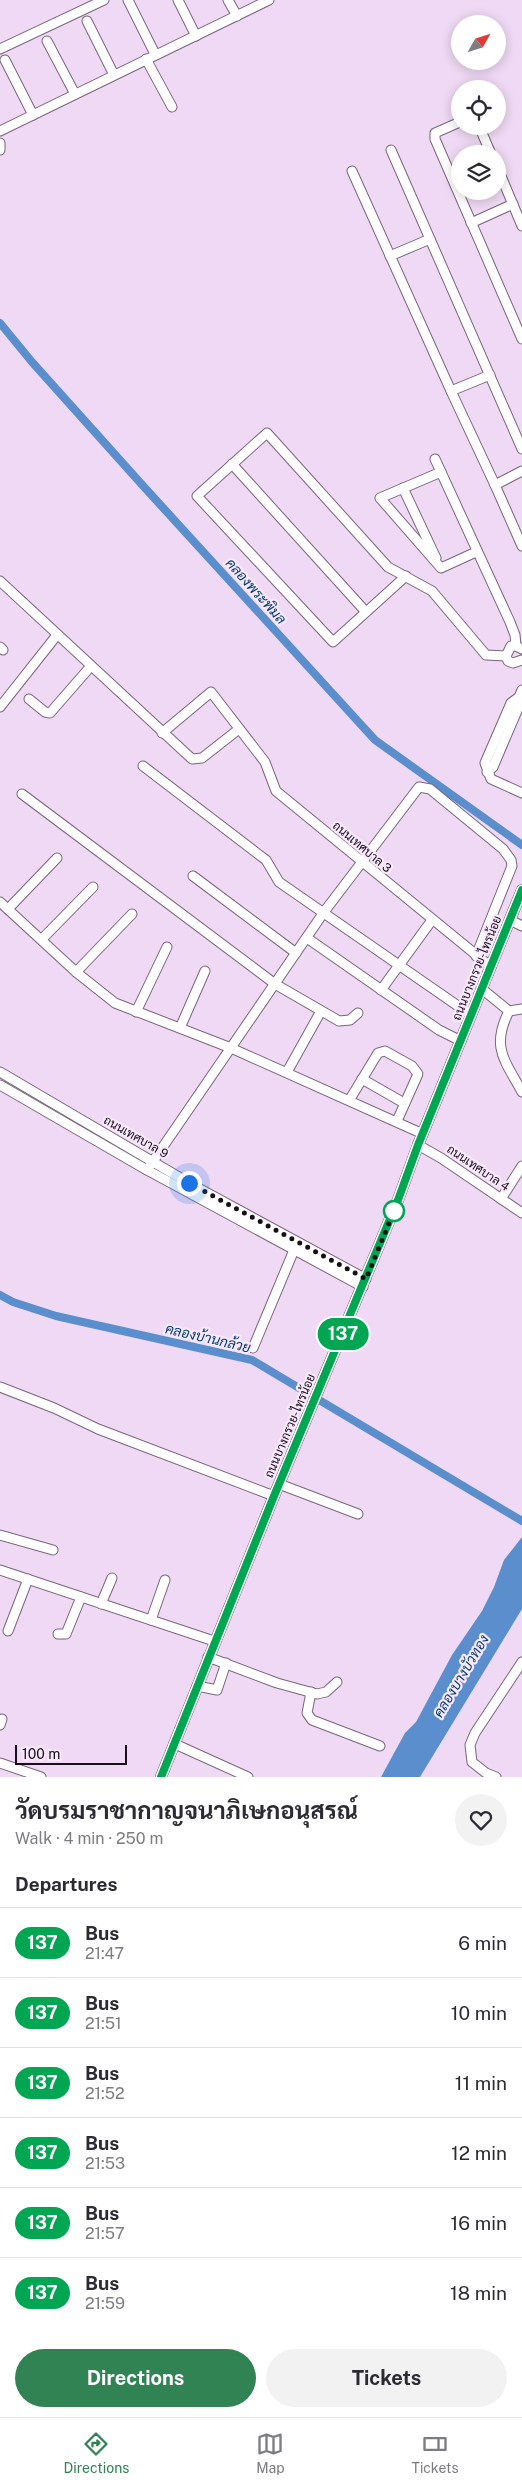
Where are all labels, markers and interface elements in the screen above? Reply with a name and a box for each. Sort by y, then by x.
north arrow [451,15,506,70]
map controls [451,15,506,200]
button: locate [451,80,506,135]
button: layers [451,145,506,200]
water label: คลองพระพิมล [223,555,289,627]
street label: ถนนเทศบาล 3 [330,818,394,876]
street label: ถนนบางกรวย-ไทรน้อย [449,913,504,1022]
street label: ถนนเทศบาล 9 [101,1113,171,1161]
street label: ถนนเทศบาล 4 [444,1142,512,1194]
your location [177,1171,202,1196]
unlabelled marker [383,1200,405,1222]
line badge: 137 [314,1318,372,1350]
water label: คลองบ้านกล้วย [164,1320,252,1356]
text: 137 [328,1323,358,1344]
street label: ถนนบางกรวย-ไทรน้อย [261,1372,318,1480]
water label: คลองบางบัวทอง [430,1632,492,1720]
scale bar [15,1742,128,1765]
text: 100 m [22,1746,60,1762]
button: heart [455,1794,507,1846]
text: วัดบรมราชากาญจนาภิเษกอนุสรณ์ [15,1796,358,1824]
text: Walk · 4 min · 250 m [15,1829,163,1848]
text: Departures [15,1873,118,1895]
text: Bus [85,1922,119,1944]
text: 137 [27,1932,58,1953]
text: 6 min [458,1932,507,1954]
text: 21:47 [85,1944,124,1963]
text: Bus [85,1992,119,2014]
text: 137 [27,2002,58,2023]
text: 10 min [451,2002,507,2024]
text: 21:51 [85,2014,121,2033]
text: Bus [85,2062,119,2084]
text: 137 [27,2072,58,2093]
text: 11 min [455,2072,507,2094]
text: 21:52 [85,2084,124,2103]
text: Bus [85,2132,119,2154]
text: 137 [27,2142,58,2163]
text: 12 min [451,2142,507,2164]
text: 21:53 [85,2154,125,2173]
text: Bus [85,2202,119,2224]
text: 137 [27,2212,58,2233]
text: 16 min [451,2212,507,2234]
text: 21:57 [85,2224,125,2243]
text: Bus [85,2272,119,2294]
text: 137 [27,2282,58,2303]
text: 18 min [450,2282,507,2304]
text: 21:59 [85,2294,125,2313]
button: Directions [15,2349,256,2407]
button: Tickets [266,2349,507,2407]
tab: Directions [63,2430,129,2476]
tab: Map [256,2430,285,2476]
tab: Tickets [412,2430,459,2476]

